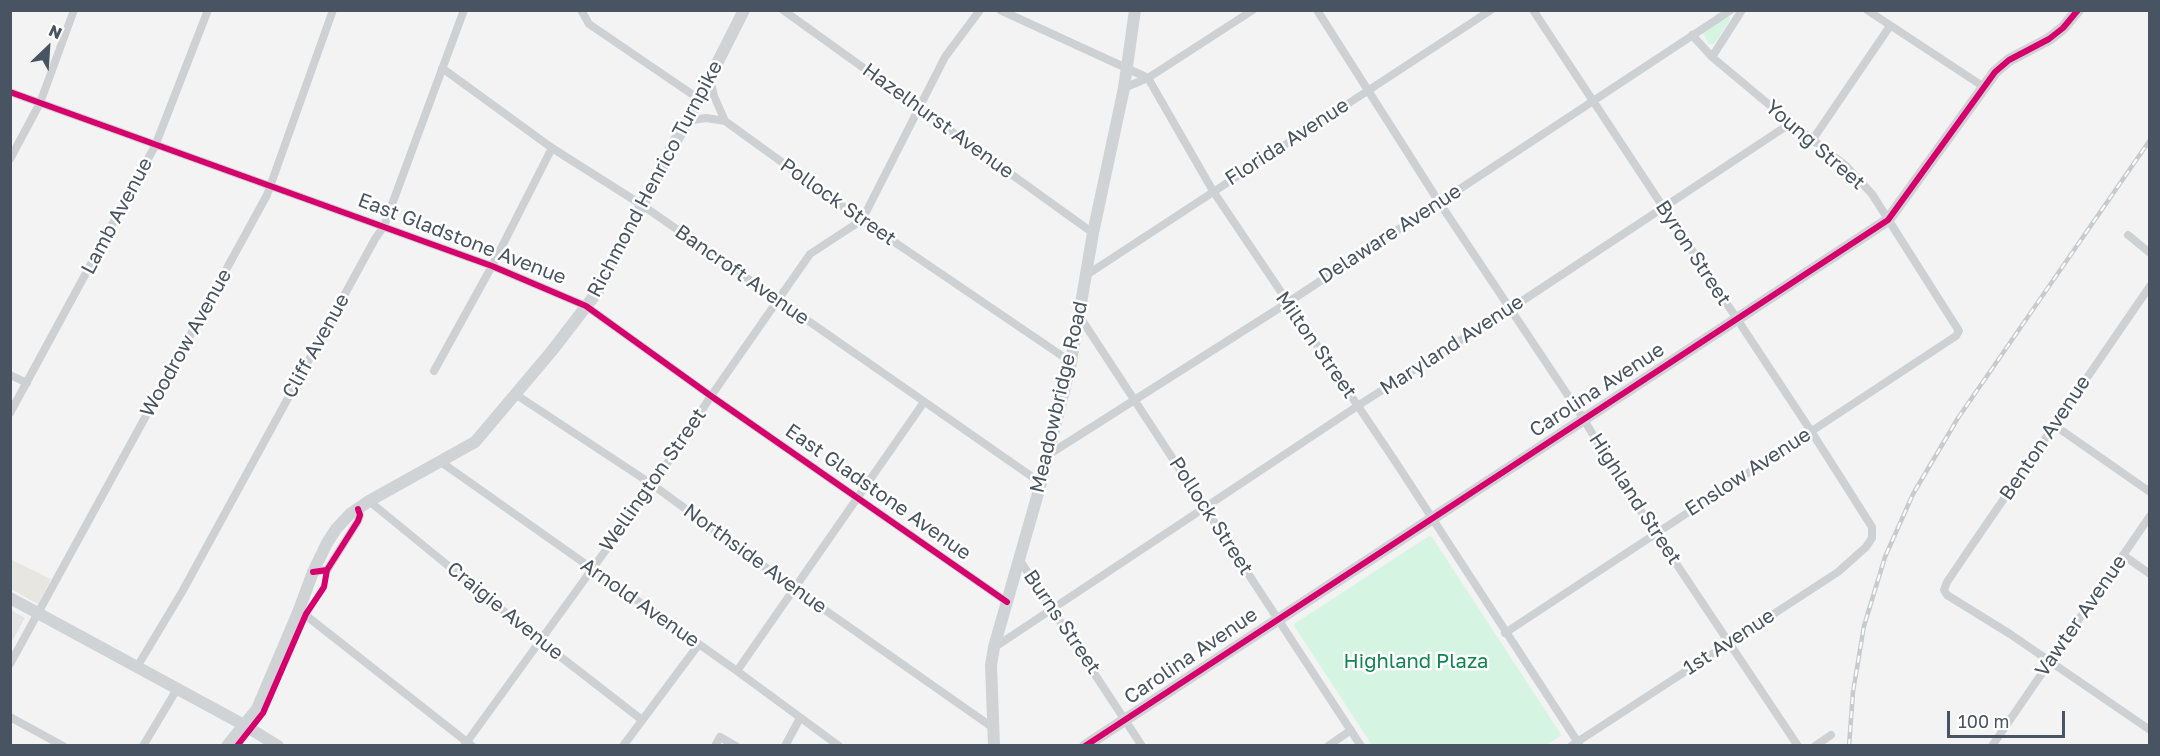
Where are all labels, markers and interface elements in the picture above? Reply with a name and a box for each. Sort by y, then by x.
north arrow [18,18,78,78]
text: N [46,20,65,43]
street label: Richmond Henrico Turnpike [582,57,728,301]
street label: Hazelhurst Avenue [858,58,1018,184]
street label: Florida Avenue [1221,93,1353,191]
street label: Young Street [1760,95,1870,195]
street label: Pollock Street [775,153,901,251]
street label: Lamb Avenue [76,154,158,278]
street label: Delaware Avenue [1314,179,1466,289]
street label: East Gladstone Avenue [354,188,570,290]
street label: Byron Street [1650,196,1736,310]
street label: Bancroft Avenue [670,220,814,330]
street label: Woodrow Avenue [135,265,237,421]
street label: Milton Street [1270,287,1362,403]
street label: Cliff Avenue [277,290,355,402]
street label: Maryland Avenue [1376,290,1528,400]
street label: Meadowbridge Road [1025,299,1093,495]
street label: Carolina Avenue [1525,338,1669,442]
street label: Benton Avenue [1995,371,2095,505]
street label: Wellington Street [595,404,711,556]
street label: East Gladstone Avenue [781,419,975,565]
street label: Enslow Avenue [1681,422,1815,522]
street label: Highland Street [1584,429,1686,569]
street label: Pollock Street [1164,452,1258,580]
street label: Northside Avenue [679,499,831,619]
street label: Vawter Avenue [2030,551,2132,681]
street label: Arnold Avenue [576,553,704,653]
street label: Craigie Avenue [442,557,568,665]
street label: Burns Street [1018,565,1106,679]
street label: Carolina Avenue [1120,603,1262,709]
street label: 1st Avenue [1679,604,1779,680]
park label: Highland Plaza [1344,650,1488,674]
scale bar [1950,699,2068,737]
text: 100 m [1958,710,2009,732]

